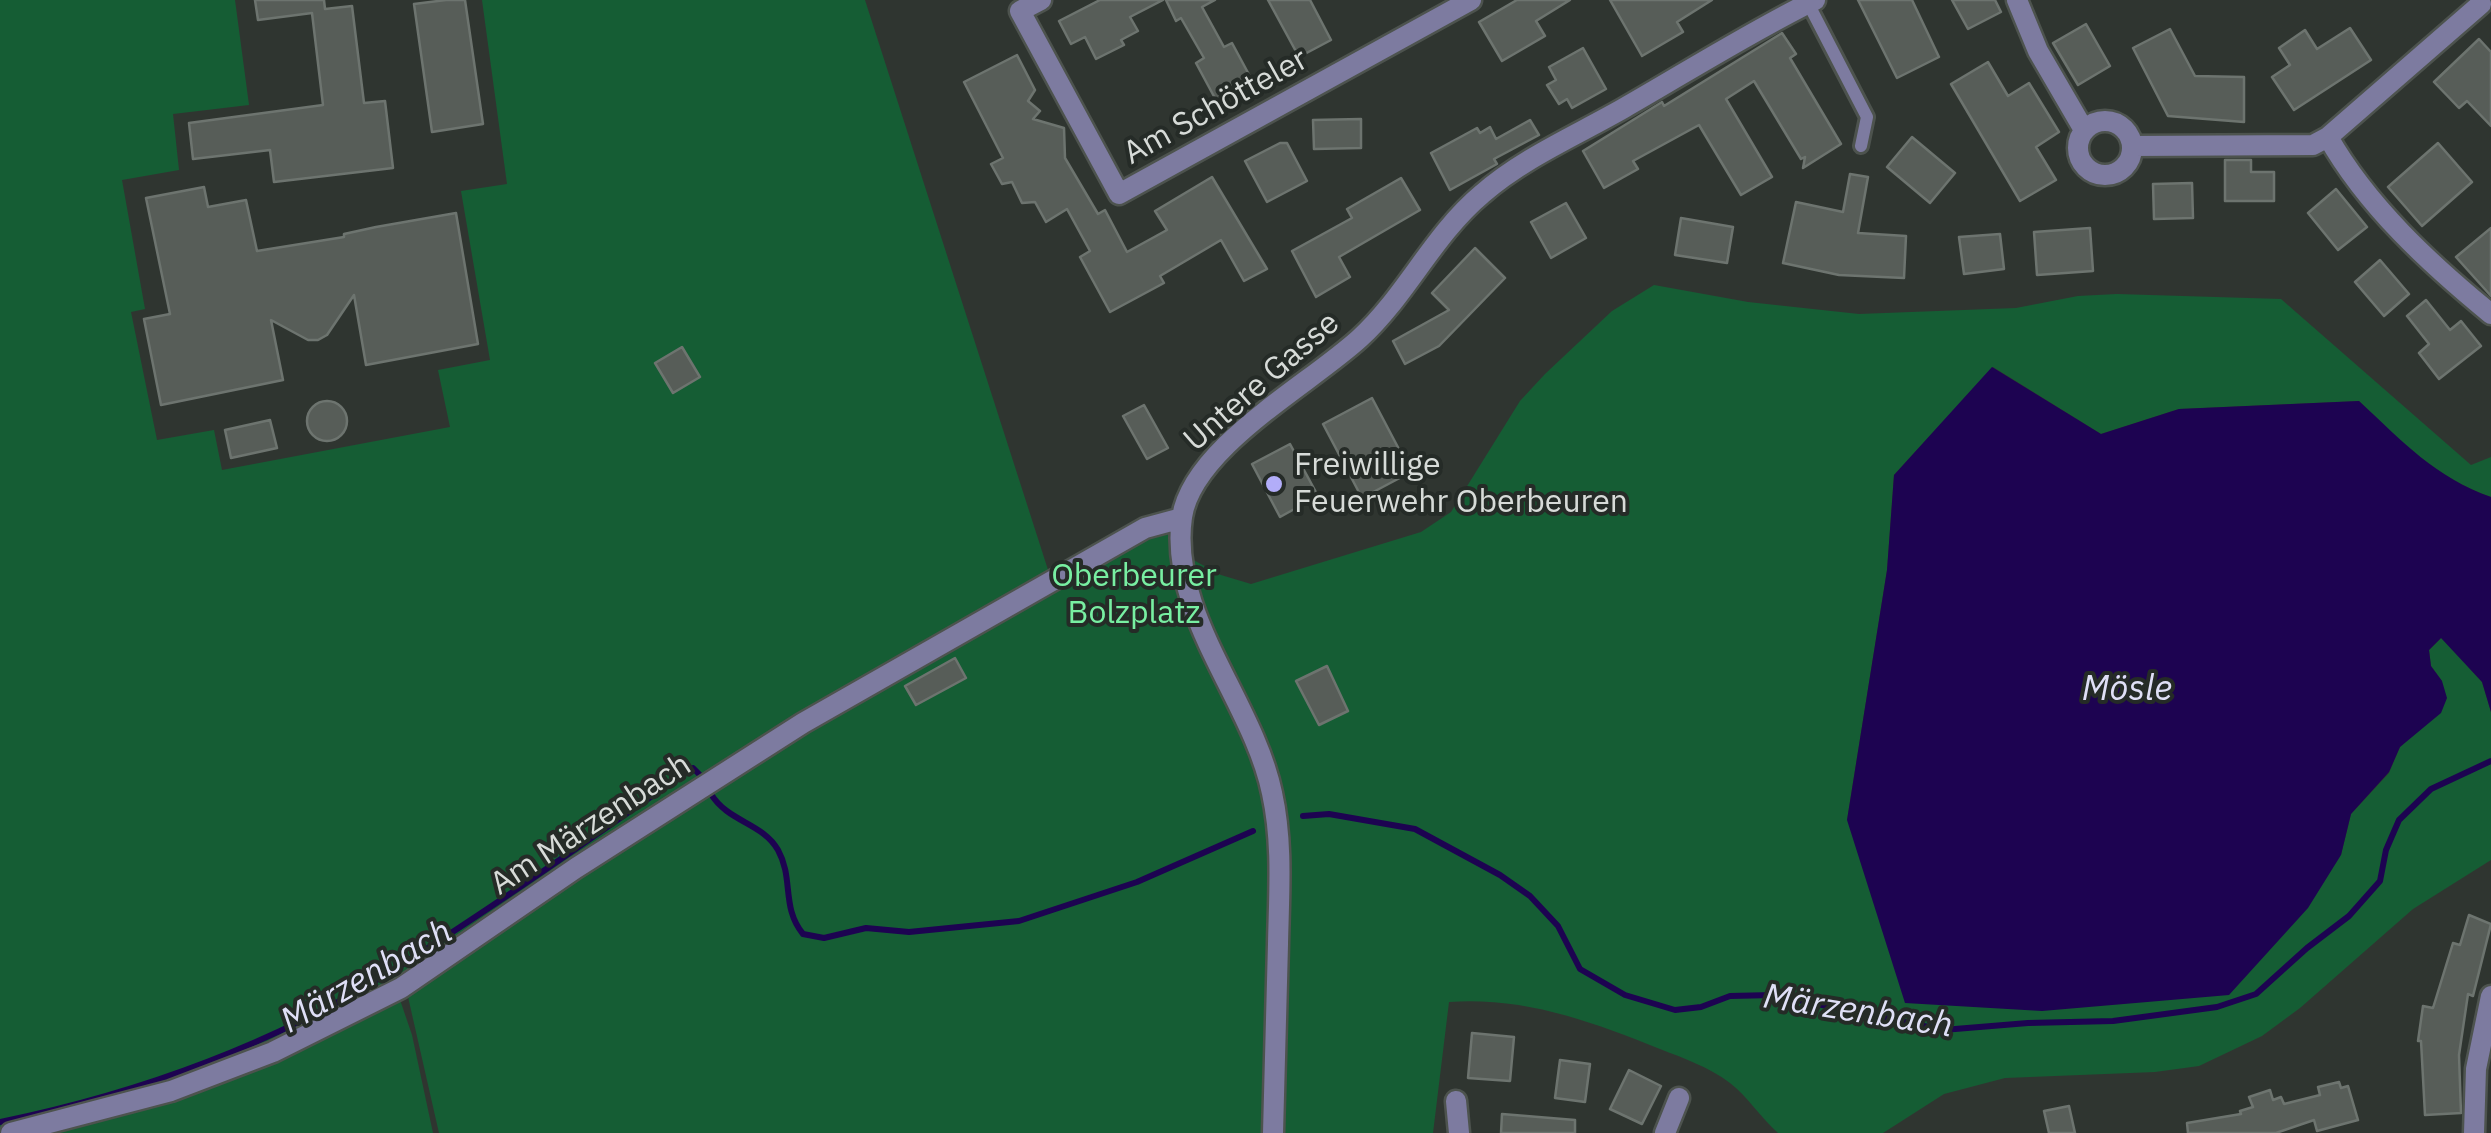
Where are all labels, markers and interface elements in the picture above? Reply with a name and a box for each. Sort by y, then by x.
street label: Am Schötteler [1117,41,1315,173]
street label: Untere Gasse [1177,304,1347,460]
place label: Freiwillige Feuerwehr Oberbeuren [1294,447,1628,522]
marker: Freiwillige Feuerwehr Oberbeuren [1263,473,1285,495]
park label: Oberbeurer Bolzplatz [1051,558,1217,633]
water label: Mösle [2082,669,2172,711]
street label: Am Märzenbach [484,746,698,904]
water label: Märzenbach [274,911,460,1043]
water label: Märzenbach [1760,976,1956,1048]

